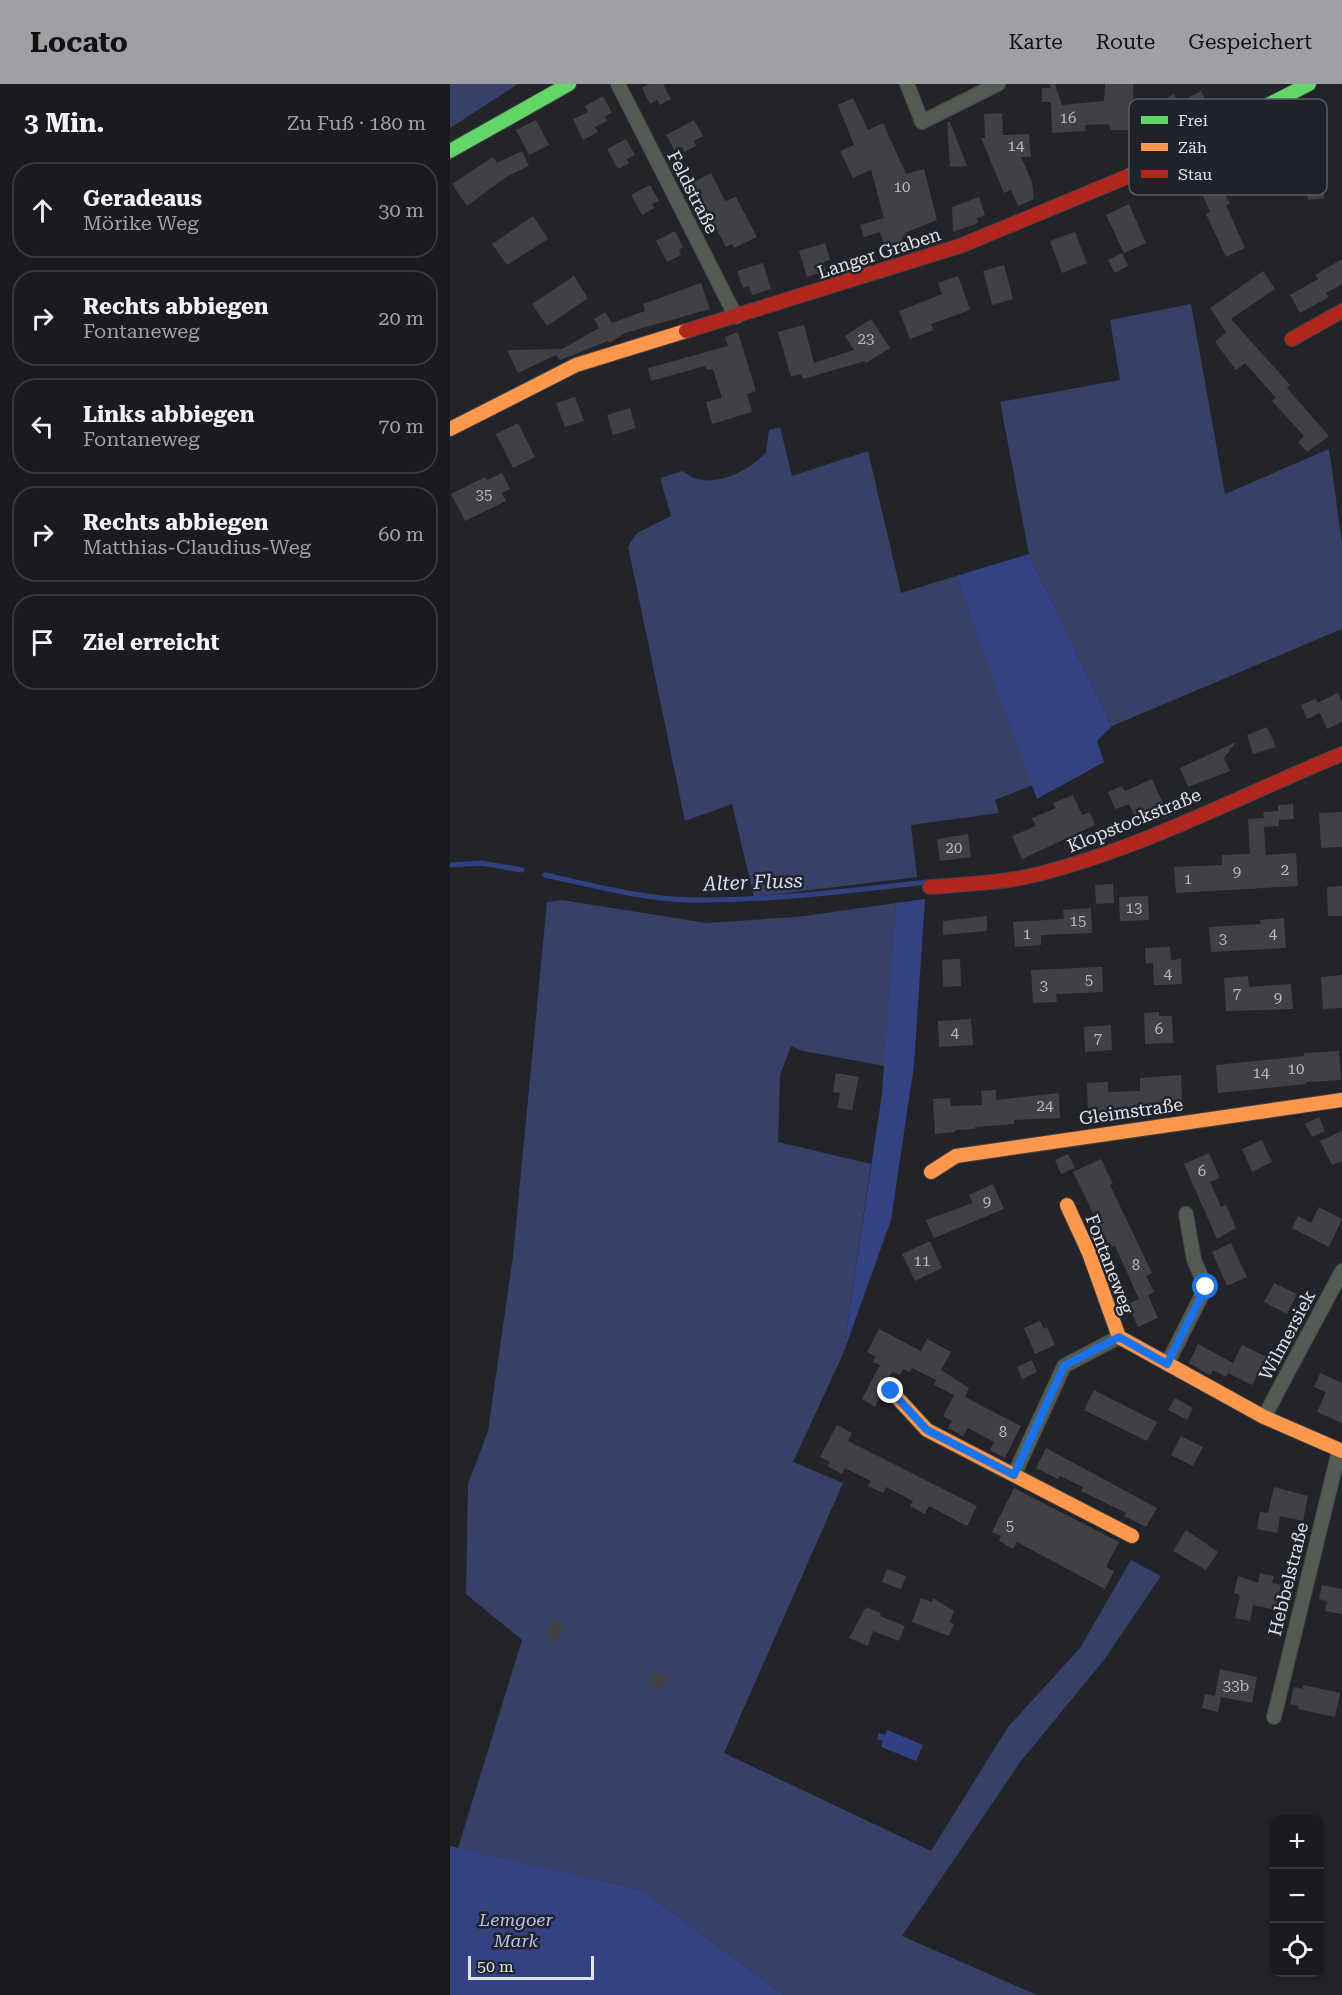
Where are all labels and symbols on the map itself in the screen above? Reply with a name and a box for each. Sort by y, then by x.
legend [1129,99,1327,195]
house number: 16 [1060,109,1076,127]
text: Frei [1178,111,1208,130]
house number: 14 [1008,137,1025,155]
text: Zäh [1178,138,1207,157]
street label: Feldstraße [663,147,723,237]
text: Stau [1178,165,1212,184]
house number: 10 [894,178,910,196]
street label: Langer Graben [815,223,944,283]
house number: 23 [858,330,874,348]
house number: 35 [476,486,492,504]
street label: Klopstockstraße [1064,784,1204,856]
house number: 20 [946,839,962,857]
house number: 2 [1281,861,1289,879]
house number: 9 [1233,863,1241,881]
water label: Alter Fluss [702,868,803,896]
house number: 1 [1184,870,1192,888]
house number: 13 [1126,899,1142,917]
house number: 15 [1070,912,1086,930]
house number: 1 [1023,925,1031,943]
house number: 4 [1269,925,1278,943]
house number: 3 [1219,930,1227,948]
house number: 4 [1164,965,1173,983]
house number: 5 [1085,971,1093,989]
house number: 3 [1040,977,1048,995]
house number: 7 [1233,984,1241,1002]
house number: 9 [1274,989,1282,1007]
house number: 6 [1155,1020,1163,1038]
house number: 4 [951,1024,960,1042]
house number: 7 [1094,1029,1102,1047]
house number: 10 [1288,1060,1304,1078]
house number: 14 [1253,1064,1270,1082]
street label: Gleimstraße [1078,1093,1184,1129]
house number: 24 [1037,1097,1054,1115]
house number: 6 [1198,1162,1206,1180]
house number: 9 [983,1193,991,1211]
street label: Fontaneweg [1081,1211,1139,1317]
house number: 11 [914,1252,930,1270]
house number: 8 [1132,1256,1140,1274]
route start [1192,1273,1218,1299]
street label: Wilmersiek [1255,1287,1319,1383]
route end [877,1377,903,1403]
house number: 8 [999,1423,1007,1441]
house number: 5 [1006,1517,1014,1535]
street label: Hebbelstraße [1264,1520,1312,1638]
house number: 33b [1223,1677,1249,1695]
park label: Lemgoer Mark [478,1909,553,1951]
scale bar [468,1953,594,1980]

